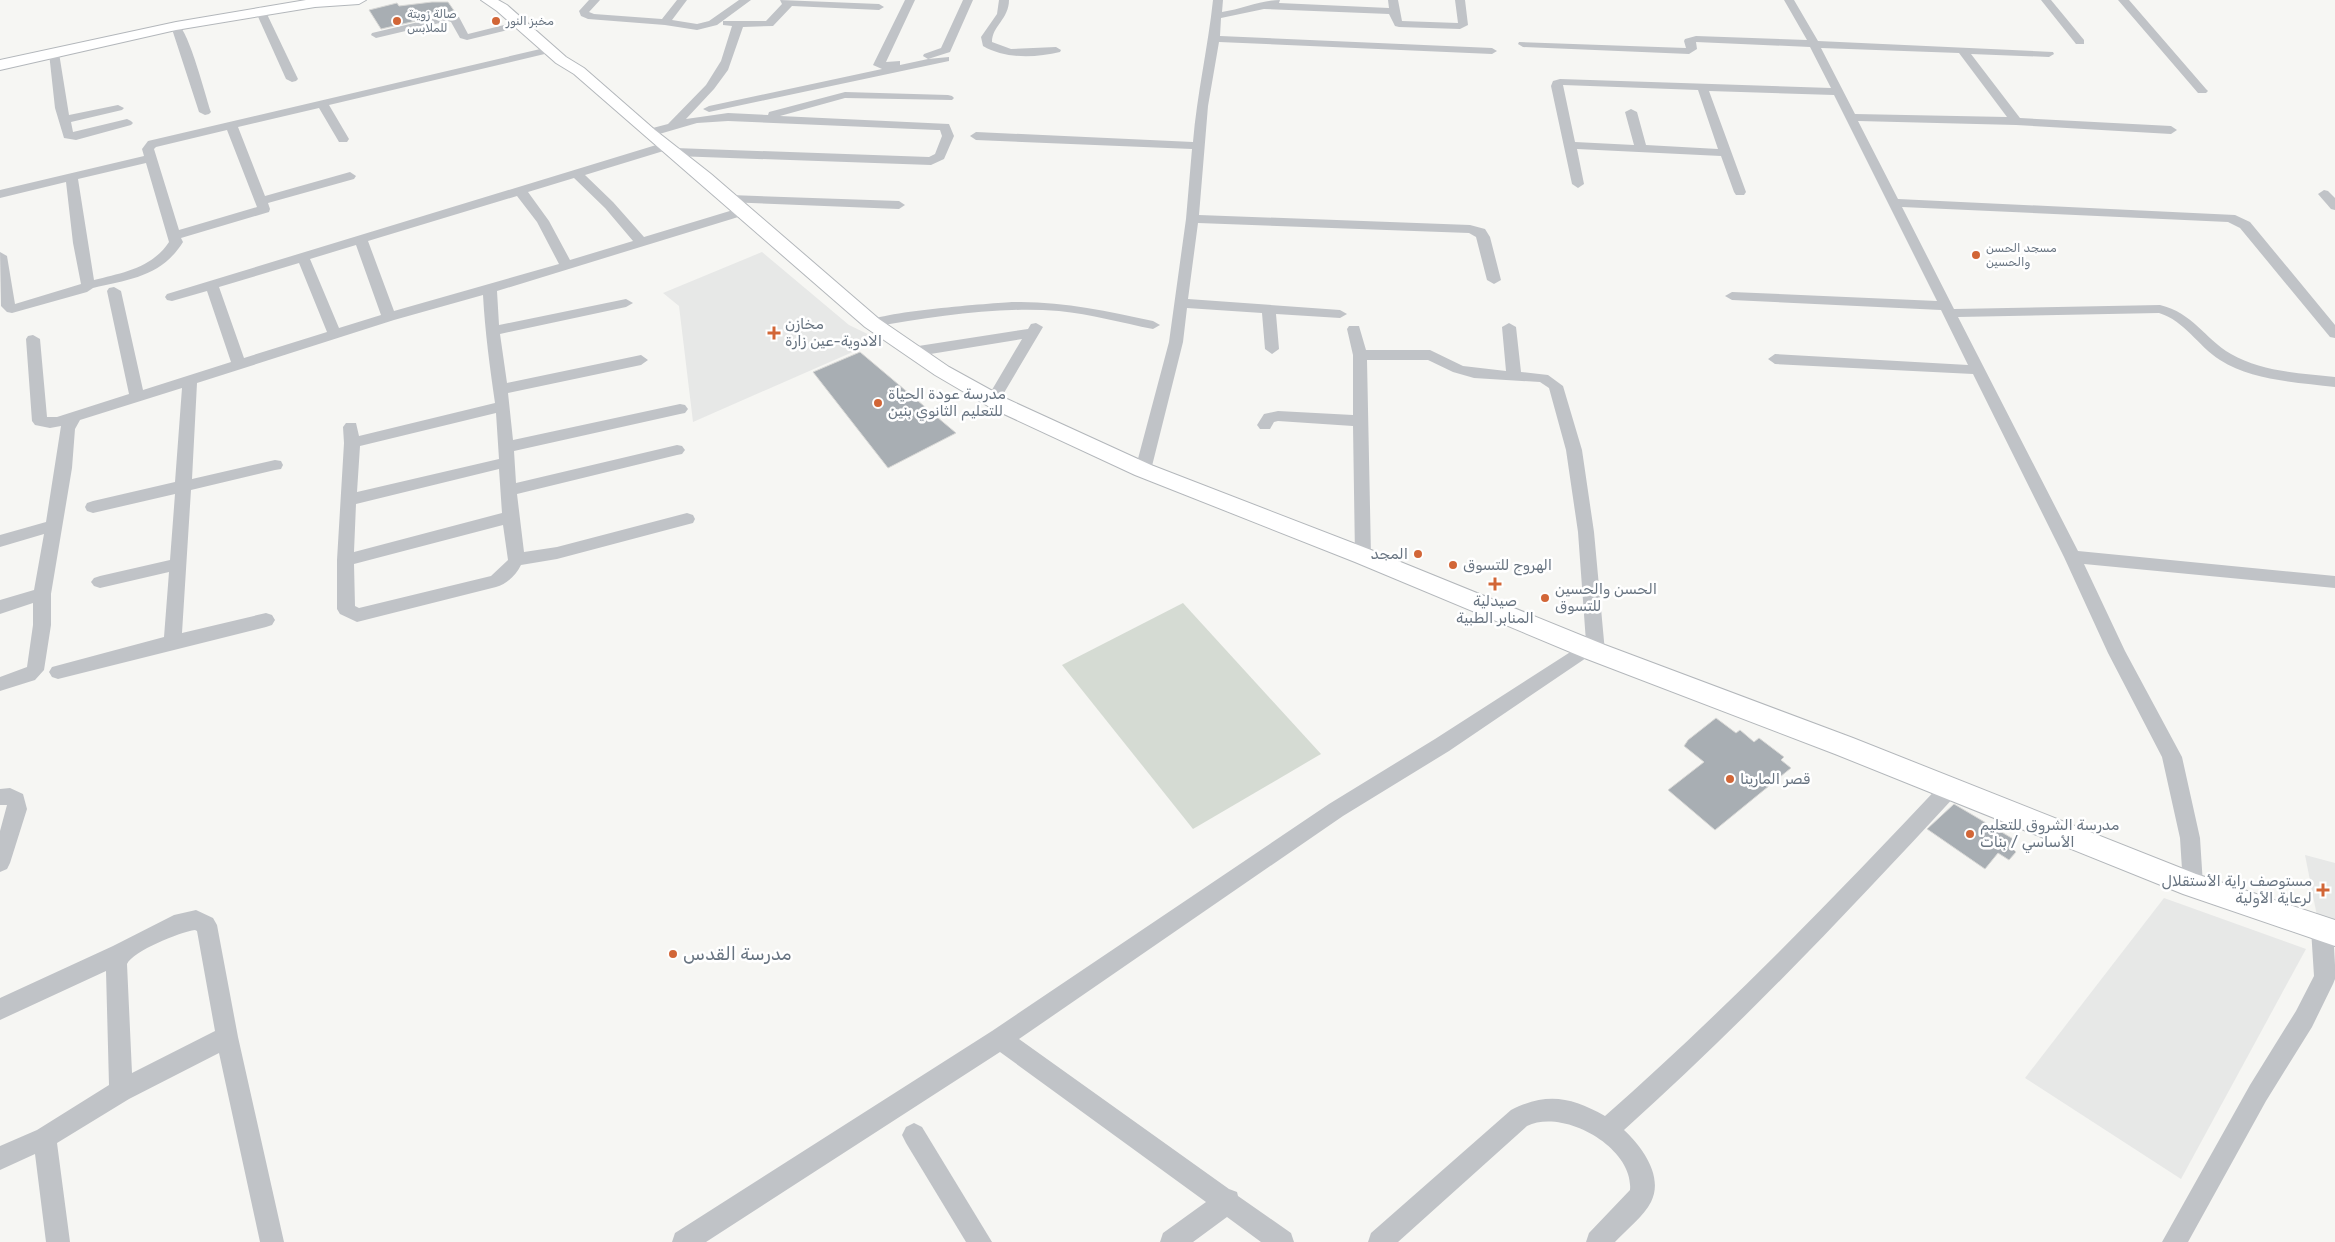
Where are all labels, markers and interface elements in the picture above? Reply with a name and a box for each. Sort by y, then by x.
place label: صالة زويتة للملابس [407,7,457,35]
place label: مخبز النور [505,14,554,29]
marker: صالة زويتة للملابس [391,15,403,27]
marker: مخبز النور [490,15,502,27]
place label: مسجد الحسن والحسين [1986,241,2057,270]
marker: مسجد الحسن والحسين [1970,249,1982,261]
place label: مخازن الادوية-عين زارة [785,315,882,351]
marker: مخازن الادوية-عين زارة [767,326,781,340]
place label: مدرسة عودة الحياة للتعليم الثانوي بنين [888,385,1006,421]
marker: مدرسة عودة الحياة للتعليم الثانوي بنين [872,397,884,409]
place label: المجد [1370,545,1408,563]
marker: المجد [1412,548,1424,560]
place label: الهروج للتسوق [1463,556,1552,576]
marker: الهروج للتسوق [1447,559,1459,571]
marker: صيدلية المنابر الطبية [1489,578,1501,590]
place label: الحسن والحسين للتسوق [1555,580,1657,615]
place label: صيدلية المنابر الطبية [1456,592,1534,627]
marker: الحسن والحسين للتسوق [1539,592,1551,604]
place label: قصر المارينا [1740,770,1810,788]
marker: قصر المارينا [1724,773,1736,785]
place label: مدرسة الشروق للتعليم الأساسي / بنات [1980,816,2119,854]
marker: مدرسة الشروق للتعليم الأساسي / بنات [1964,828,1976,840]
place label: مستوصف راية الأستقلال لرعاية الأولية [2162,872,2312,908]
marker: مستوصف راية الأستقلال لرعاية الأولية [2316,883,2330,897]
place label: مدرسة القدس [683,943,792,965]
marker: مدرسة القدس [667,948,679,960]

